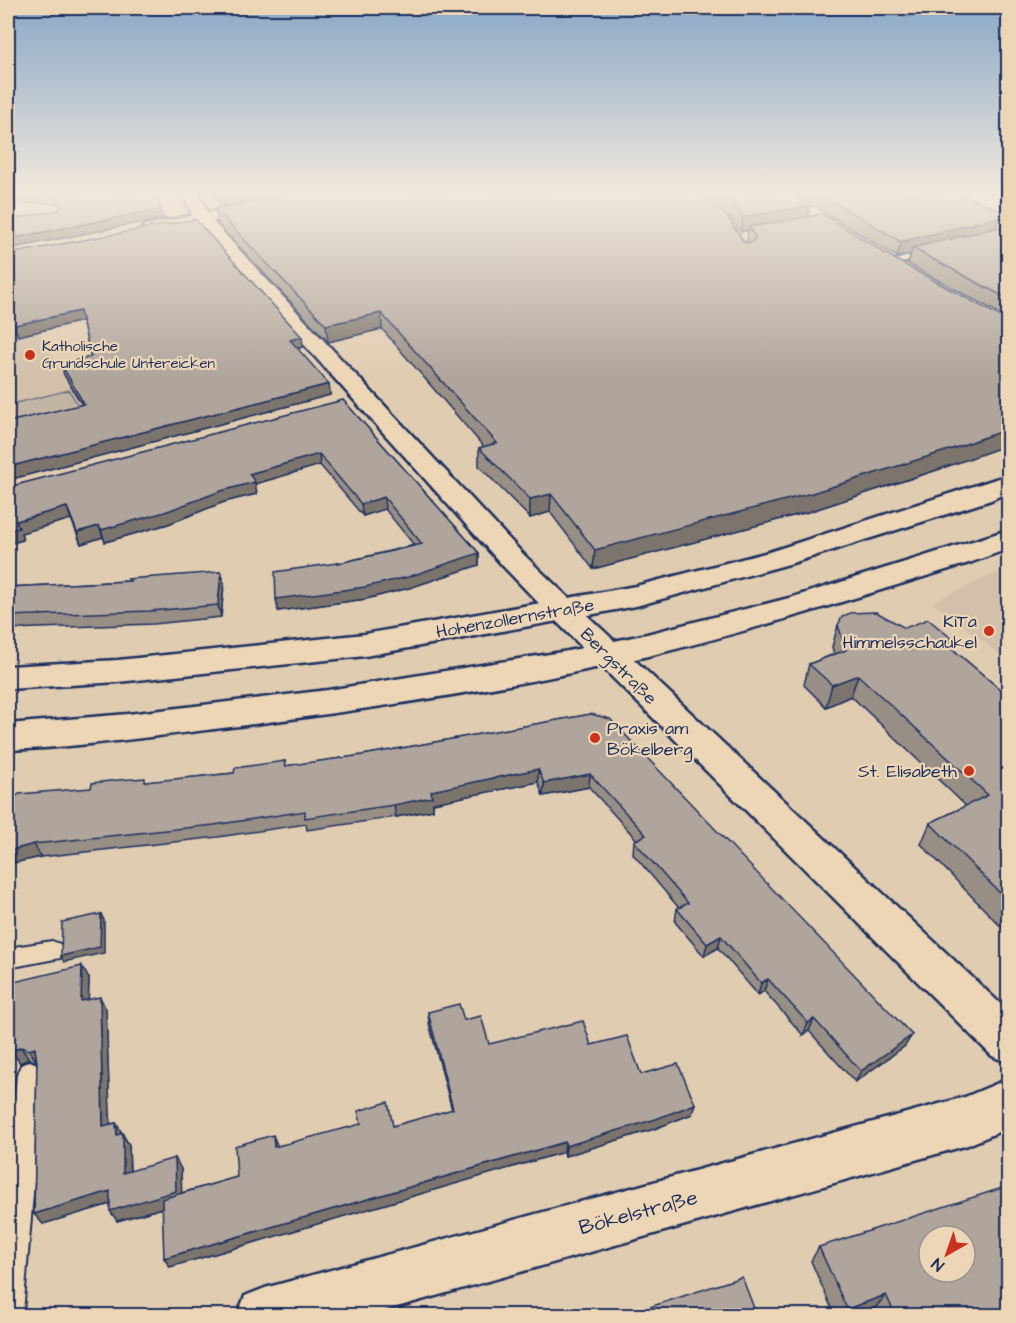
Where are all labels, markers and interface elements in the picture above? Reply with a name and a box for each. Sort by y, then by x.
place label: Katholische Grundschule Untereicken [42,336,216,374]
marker: Katholische Grundschule Untereicken [23,348,37,362]
street label: Hohenzollernstraße [434,592,596,645]
place label: KiTa Himmelsschaukel [842,609,977,655]
street label: Bergstraße [574,622,663,711]
marker: KiTa Himmelsschaukel [982,624,996,638]
place label: Praxis am Bökelberg [607,716,693,763]
marker: Praxis am Bökelberg [588,731,602,745]
place label: St. Elisabeth [858,759,957,784]
marker: St. Elisabeth [962,764,976,778]
street label: Bökelstraße [576,1183,701,1242]
north arrow [917,1224,977,1284]
text: N [927,1253,949,1276]

